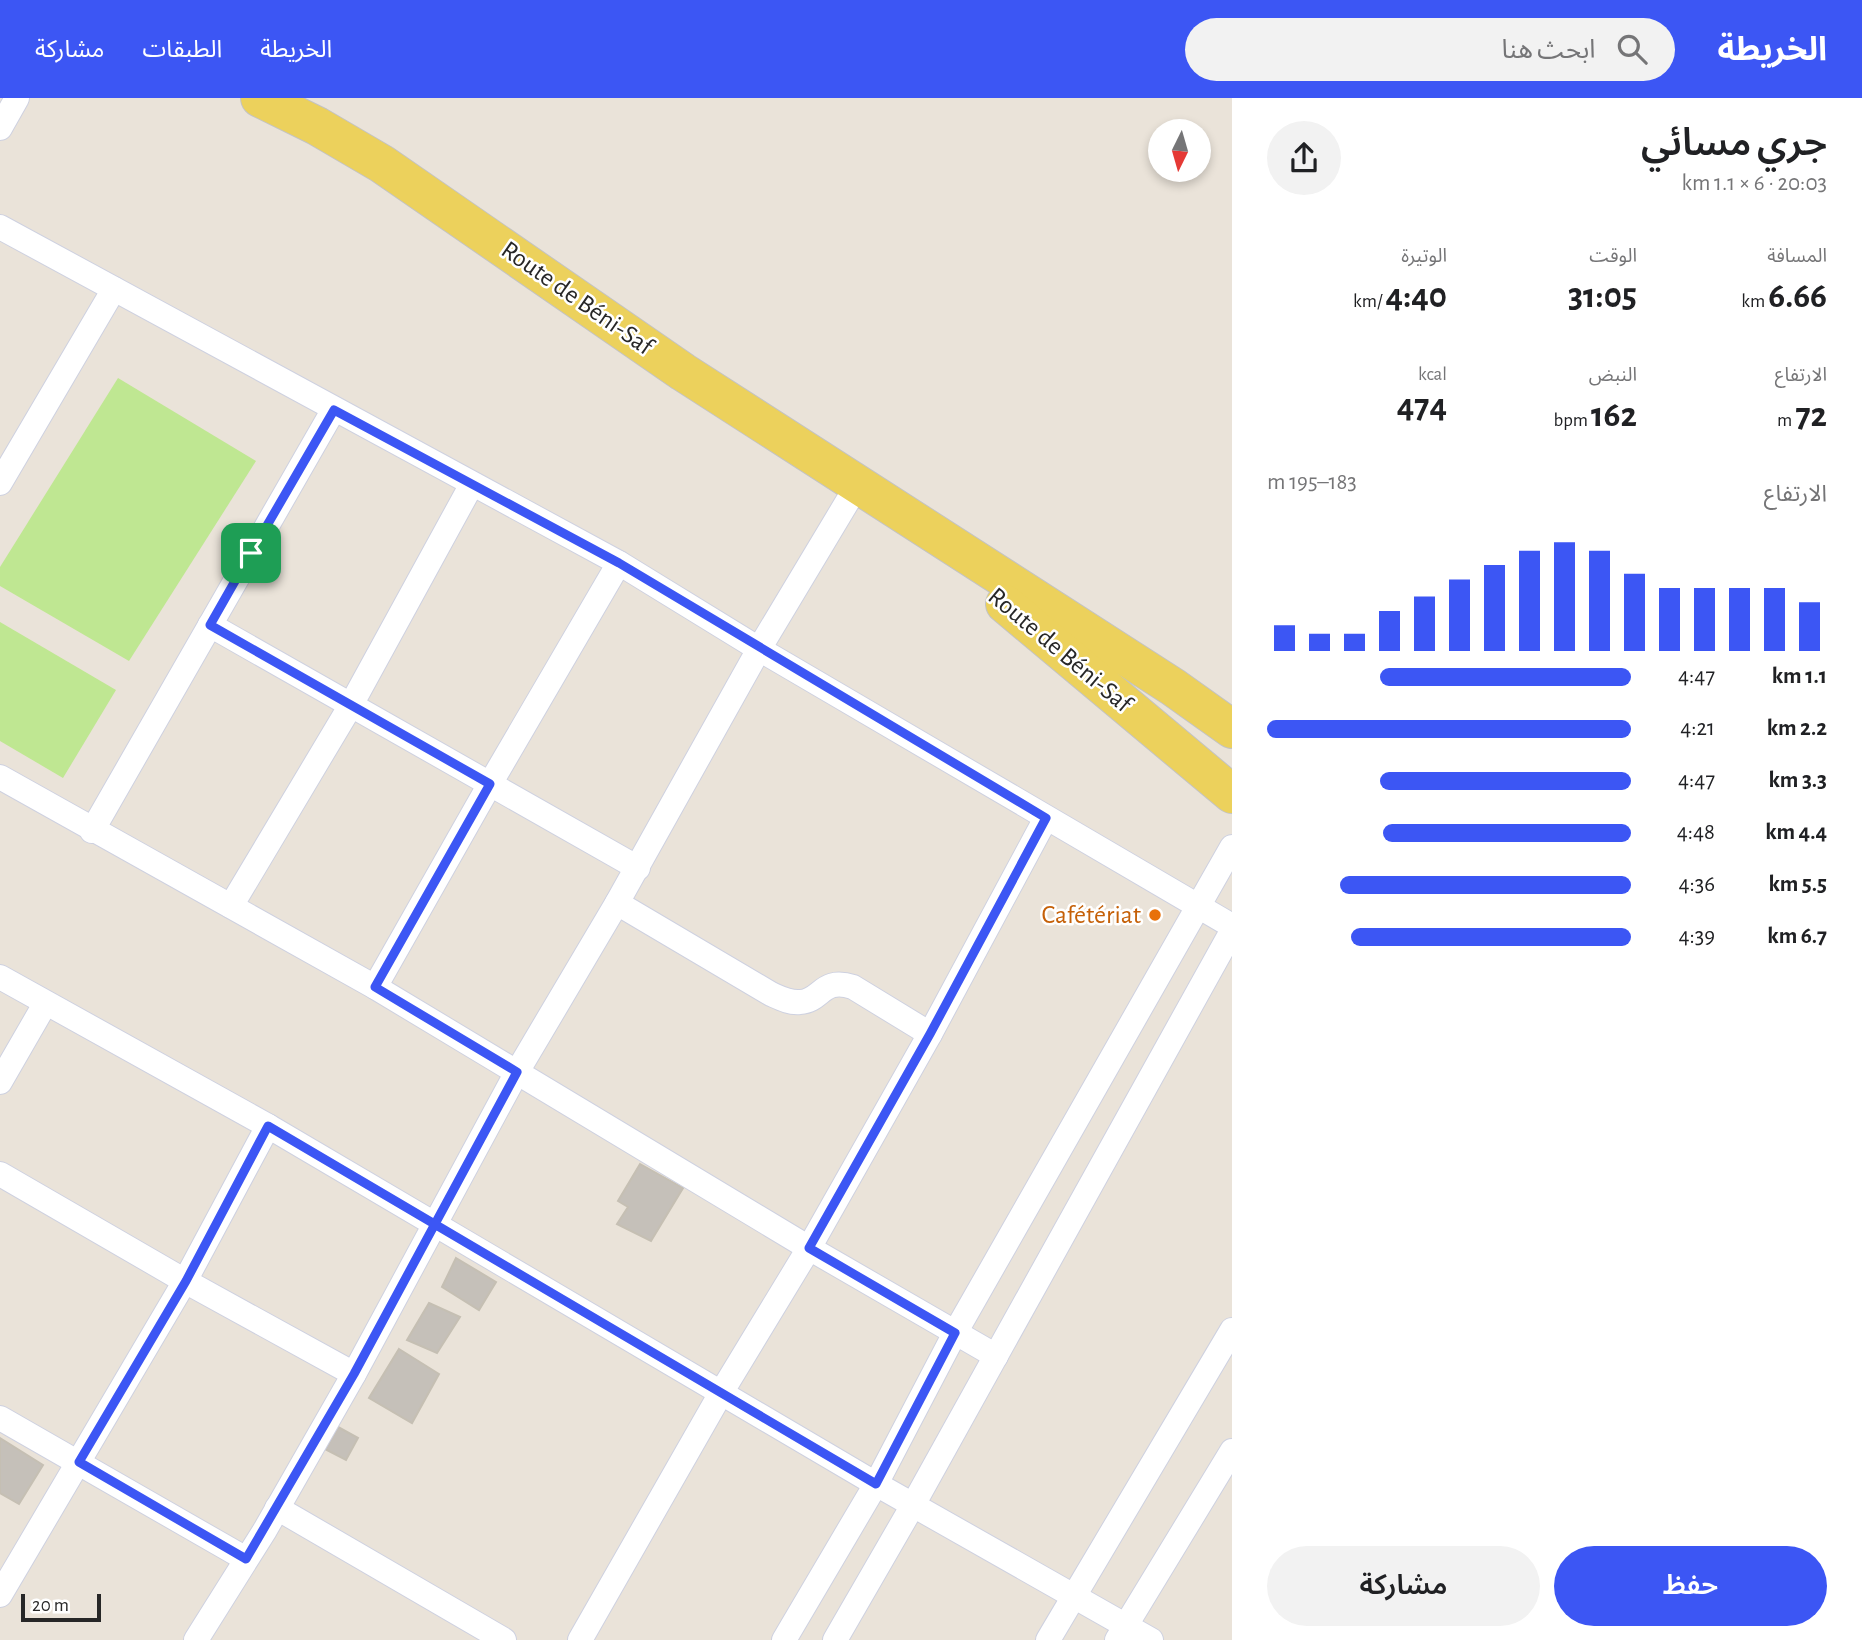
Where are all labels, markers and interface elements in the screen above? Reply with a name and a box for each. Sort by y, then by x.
search box [1185,18,1675,81]
icon: search [1613,30,1651,68]
text: الخريطة [1717,34,1827,67]
text: ابحث هنا [1502,37,1595,63]
text: مشاركة [35,38,104,62]
text: الطبقات [142,38,222,62]
text: الخريطة [260,38,332,62]
north arrow [1148,119,1211,182]
map controls [1148,119,1211,182]
button: share [1267,121,1341,195]
text: جري مسائي [1641,125,1827,163]
text: 20:03 · 6 × 1.1 km [1681,172,1827,195]
street label: Route de Béni-Saf [497,236,659,361]
text: الوتيرة [1401,247,1447,266]
text: الوقت [1589,247,1637,266]
text: المسافة [1767,247,1827,266]
text: 4:40 [1386,279,1447,314]
text: 31:05 [1568,279,1637,314]
text: 6.66 [1768,279,1827,314]
text: /km [1353,292,1386,311]
text: km [1741,292,1768,311]
text: kcal [1418,365,1447,384]
text: النبض [1589,366,1637,385]
text: الارتفاع [1775,366,1827,385]
text: 474 [1397,389,1447,424]
text: 162 [1591,398,1637,433]
text: 72 [1795,398,1827,433]
text: bpm [1553,411,1591,430]
text: m [1777,411,1795,430]
text: 183–195 m [1267,471,1357,494]
text: الارتفاع [1764,483,1827,506]
pin [221,523,281,583]
icon: arrive [232,534,270,572]
street label: Route de Béni-Saf [983,583,1138,719]
text: 4:47 [1678,665,1715,688]
text: 1.1 km [1772,665,1827,688]
text: 4:21 [1680,717,1715,740]
text: 2.2 km [1767,717,1827,740]
text: 4:47 [1678,769,1715,792]
text: 3.3 km [1768,769,1827,792]
text: 4:48 [1677,821,1715,844]
text: 4.4 km [1765,821,1827,844]
text: 4:36 [1678,873,1715,896]
text: 5.5 km [1768,873,1827,896]
place label: Cafétériat [1041,902,1141,928]
marker: Cafétériat [1147,907,1163,923]
text: 4:39 [1678,925,1715,948]
text: 6.7 km [1767,925,1827,948]
button: مشاركة [1267,1546,1540,1626]
button: حفظ [1554,1546,1827,1626]
scale bar [21,1591,102,1623]
text: 20 m [32,1596,69,1615]

